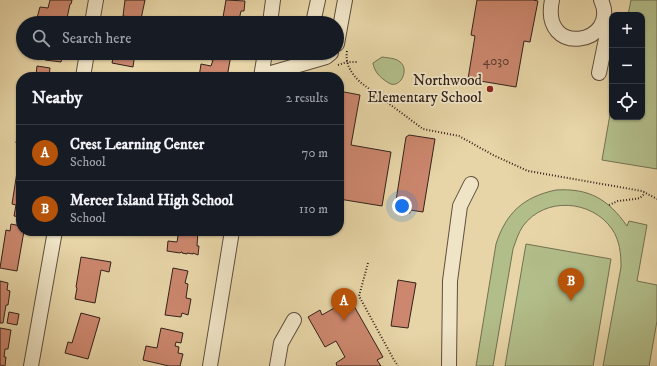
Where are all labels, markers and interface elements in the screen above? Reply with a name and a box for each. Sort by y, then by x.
map controls [609,12,645,120]
button: + [609,12,645,48]
search box [16,16,344,60]
icon: search [30,27,52,49]
text: Search here [62,29,131,48]
button: − [609,48,645,84]
house number: 4030 [483,53,509,69]
place label: Northwood Elementary School [367,71,483,107]
marker: Northwood Elementary School [485,84,495,94]
button: locate [609,84,645,120]
text: Nearby [32,87,82,109]
text: 2 results [286,90,328,106]
text: Crest Learning Center [70,135,204,154]
text: A [41,145,49,161]
text: 70 m [302,145,328,161]
text: School [70,154,106,170]
text: Mercer Island High School [70,191,233,210]
your location [392,196,412,216]
text: B [41,201,49,217]
text: 110 m [299,201,328,217]
text: School [70,210,106,226]
pin: B [558,268,584,301]
pin: A [331,288,357,321]

